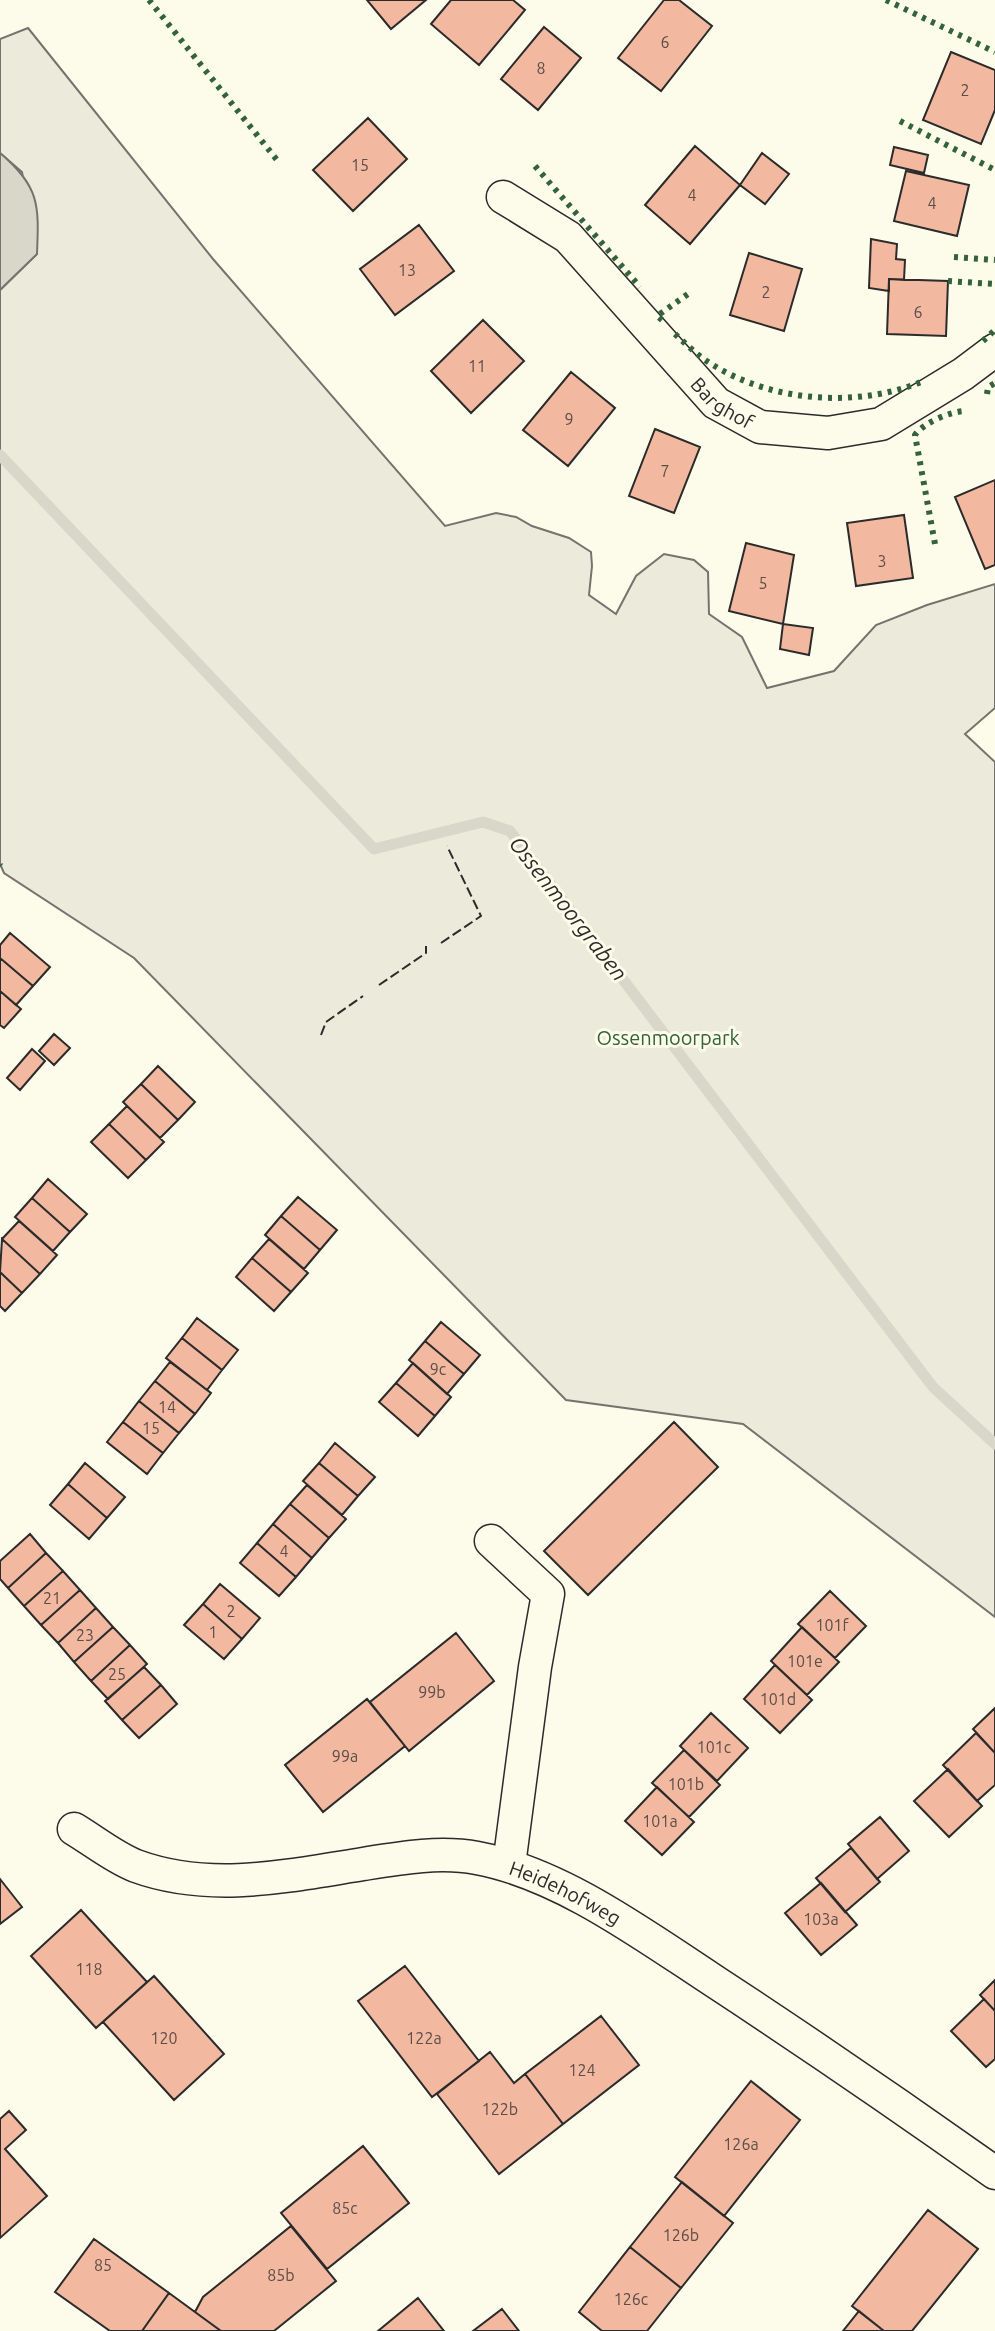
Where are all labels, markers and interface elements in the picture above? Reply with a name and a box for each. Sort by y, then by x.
house number: 6 [660,33,670,51]
house number: 8 [536,59,546,77]
house number: 2 [960,81,970,99]
house number: 15 [351,156,369,174]
house number: 4 [687,186,697,204]
house number: 4 [927,194,937,212]
house number: 13 [398,261,416,279]
house number: 2 [761,283,771,301]
house number: 6 [913,303,923,321]
house number: 11 [468,357,486,375]
street label: Barghof [687,372,758,433]
house number: 9 [564,410,574,428]
house number: 7 [660,462,670,480]
house number: 3 [877,552,887,570]
house number: 5 [758,574,768,592]
water label: Ossenmoorgraben [505,831,633,985]
park label: Ossenmoorpark [596,1026,740,1049]
house number: 9c [430,1360,447,1378]
house number: 14 [158,1398,176,1416]
house number: 15 [142,1419,160,1437]
house number: 4 [279,1542,289,1560]
house number: 21 [43,1589,61,1607]
house number: 2 [226,1602,236,1620]
house number: 101f [815,1616,849,1634]
house number: 1 [208,1623,218,1641]
house number: 23 [76,1626,94,1644]
house number: 101e [787,1652,823,1670]
house number: 25 [108,1665,126,1683]
house number: 99b [418,1683,446,1701]
house number: 101d [760,1690,796,1708]
house number: 101c [697,1738,732,1756]
house number: 99a [332,1747,358,1765]
house number: 101b [668,1775,704,1793]
house number: 101a [642,1812,678,1830]
street label: Heidehofweg [507,1855,626,1929]
house number: 103a [803,1910,839,1928]
house number: 118 [75,1960,103,1978]
house number: 120 [150,2029,178,2047]
house number: 122a [406,2029,442,2047]
house number: 124 [568,2061,596,2079]
house number: 122b [482,2100,518,2118]
house number: 126a [723,2135,759,2153]
house number: 85c [332,2199,358,2217]
house number: 126b [663,2226,699,2244]
house number: 85 [94,2256,112,2274]
house number: 85b [267,2266,295,2284]
house number: 126c [614,2290,649,2308]

